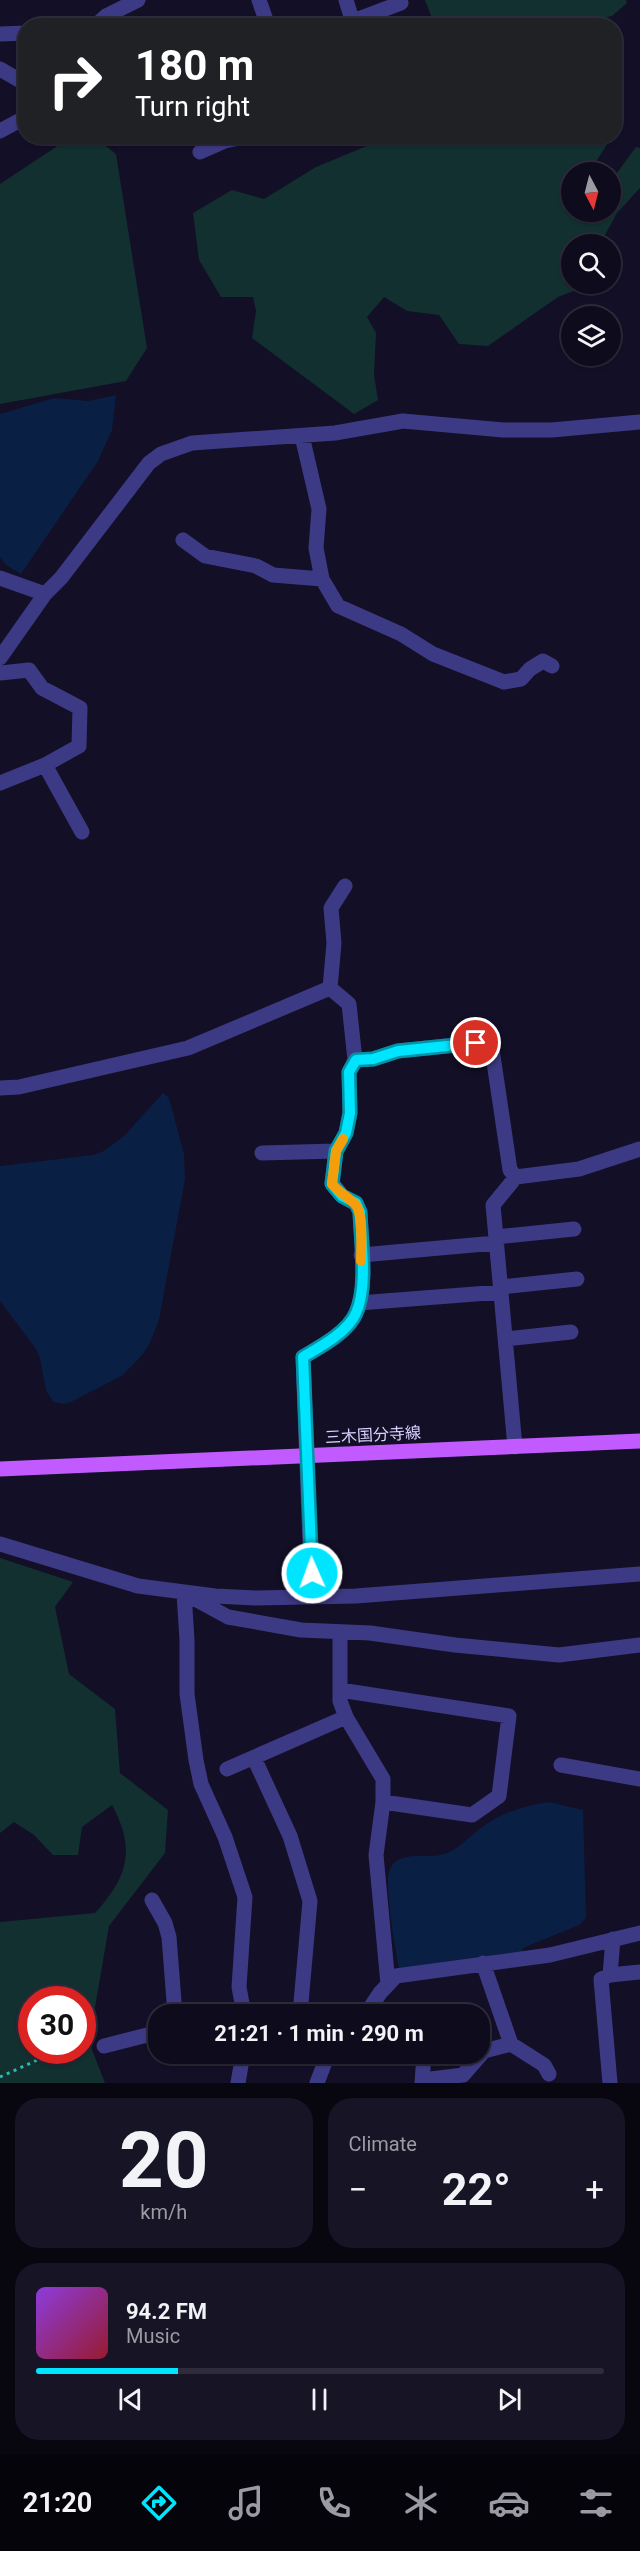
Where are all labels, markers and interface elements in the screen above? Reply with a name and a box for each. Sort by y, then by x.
text: 180 m [135,41,254,90]
icon: right [36,42,114,120]
text: Turn right [135,91,250,123]
north arrow [561,162,621,222]
map controls [561,162,621,366]
button: search [561,234,621,294]
button: layers [561,306,621,366]
pin [450,1017,501,1068]
icon: arrive [459,1026,492,1059]
street label: 三木国分寺線 [325,1423,421,1447]
position arrow [280,1541,344,1605]
speed limit sign: 30 [18,1986,96,2064]
text: 21:21 · 1 min · 290 m [214,2021,424,2046]
text: 20 [119,2115,209,2206]
text: Climate [349,2132,417,2156]
text: 22° [442,2163,511,2216]
text: − [349,2170,367,2209]
text: + [585,2170,604,2209]
text: km/h [140,2200,187,2224]
text: 94.2 FM [126,2299,207,2324]
text: Music [126,2324,180,2348]
icon: previous [114,2383,147,2416]
icon: pause [303,2383,336,2416]
icon: next [493,2383,526,2416]
icon: directions [138,2482,180,2524]
icon: music [225,2482,267,2524]
icon: phone [313,2482,355,2524]
icon: climate [400,2482,442,2524]
icon: car [488,2482,530,2524]
icon: filters [575,2482,617,2524]
text: 21:20 [23,2487,92,2519]

